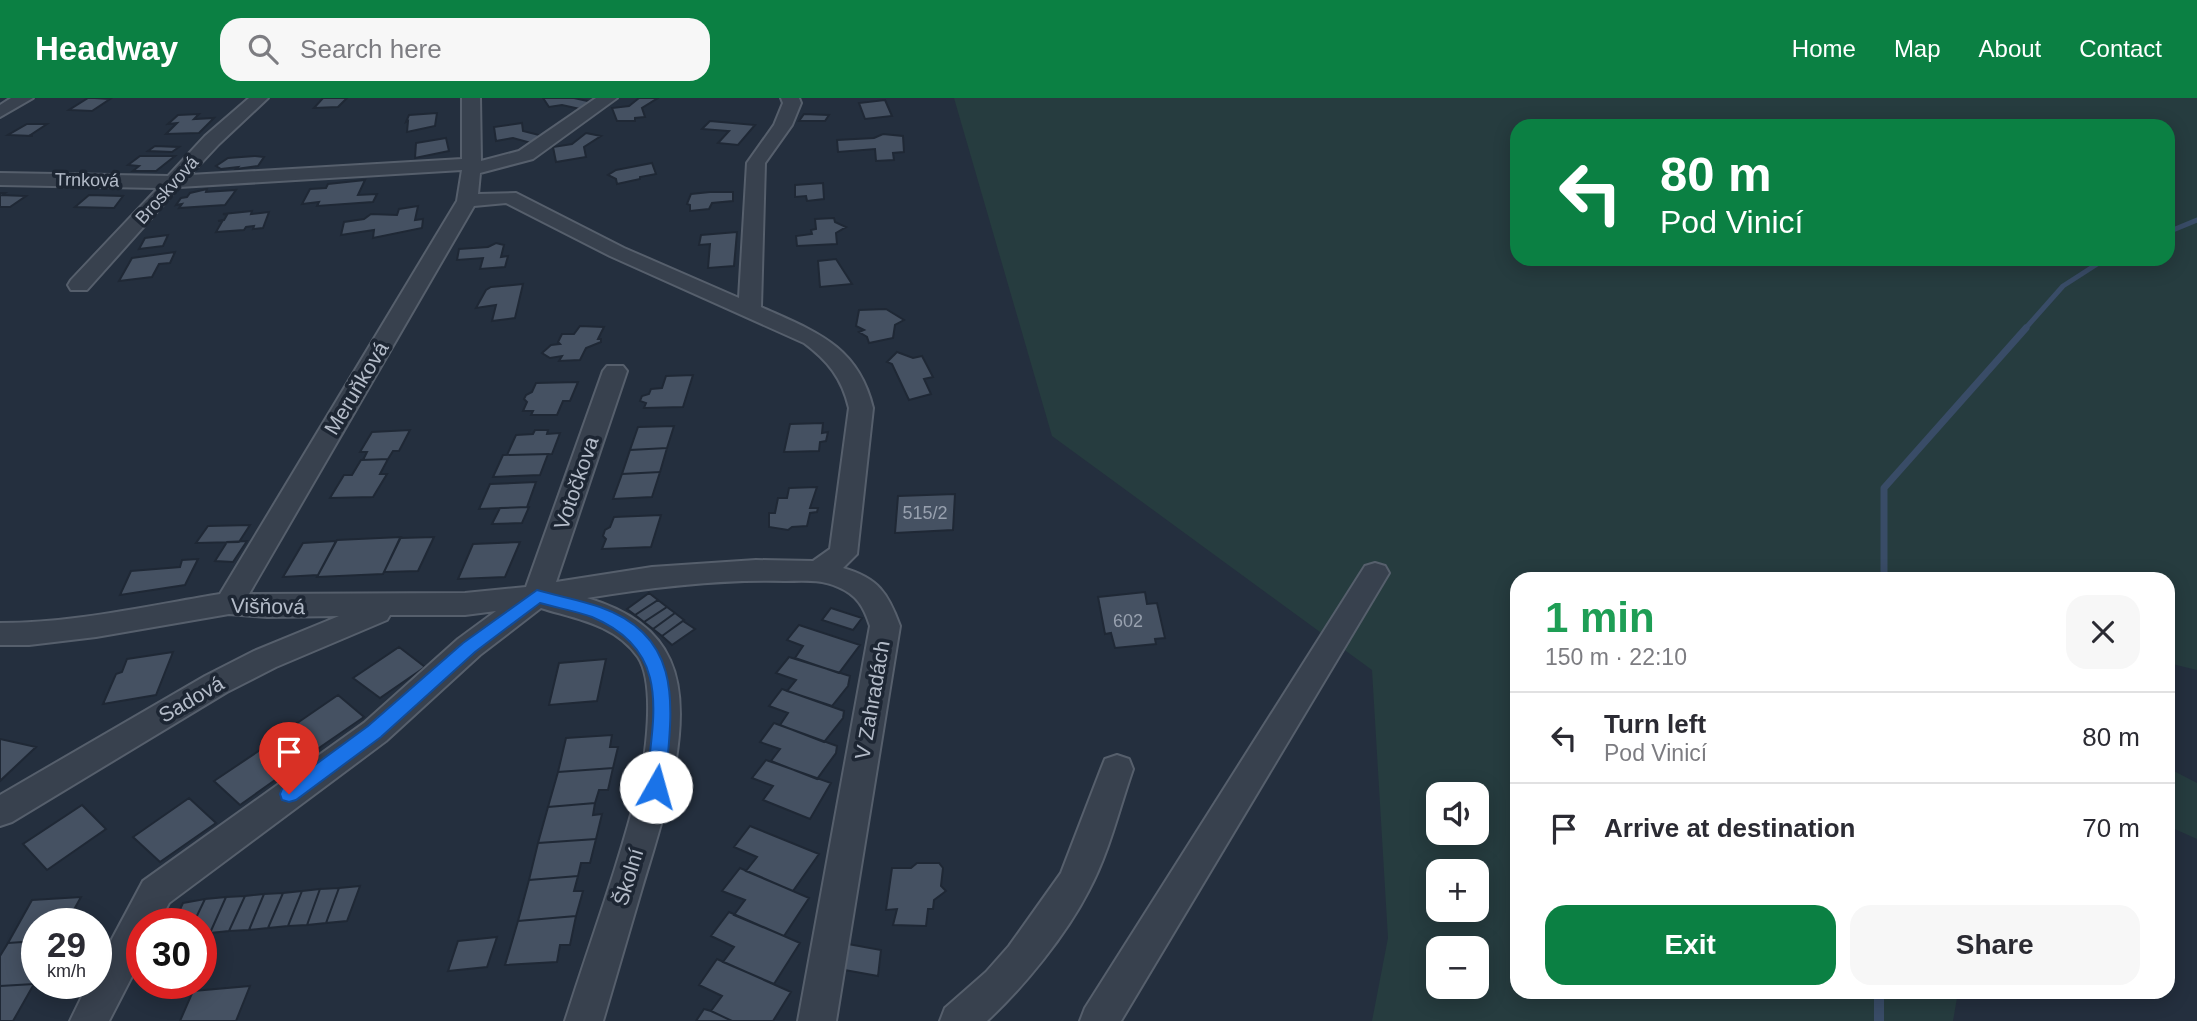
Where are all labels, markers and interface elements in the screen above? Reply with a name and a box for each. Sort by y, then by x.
search box [220,18,710,81]
text: Headway [35,30,178,67]
icon: search [244,30,282,68]
text: Search here [300,34,442,64]
text: Home [1792,35,1856,62]
text: Map [1894,35,1941,62]
text: About [1979,35,2041,62]
text: Contact [2079,35,2162,62]
icon: left [1545,147,1636,238]
text: 80 m [1660,147,1772,201]
street label: Broskvová [131,151,203,228]
street label: Trnková [55,169,120,191]
text: Pod Vinicí [1660,204,1804,240]
street label: Meruňková [319,337,393,438]
street label: Votočkova [549,433,603,533]
house number: 515/2 [902,503,948,523]
street label: Višňová [231,594,306,618]
text: 1 min [1545,594,1655,641]
button: close [2066,595,2140,669]
house number: 602 [1113,611,1143,631]
street label: V Zahradách [850,639,894,761]
text: 150 m · 22:10 [1545,644,1687,670]
street label: Sadová [154,671,228,727]
text: Turn left [1604,709,1706,739]
icon: left [1545,719,1583,757]
pin [259,722,319,794]
text: 80 m [2082,722,2140,752]
icon: arrive [270,733,308,771]
text: Pod Vinicí [1604,740,1707,766]
position arrow [619,750,693,824]
map controls [1426,782,1489,999]
button: sound [1426,782,1489,845]
icon: arrive [1545,810,1583,848]
text: Arrive at destination [1604,813,1855,843]
text: 70 m [2082,813,2140,843]
street label: Školní [608,846,648,908]
button: + [1426,859,1489,922]
button: Exit [1545,905,1836,985]
button: Share [1850,905,2140,985]
speed limit sign: 30 [126,908,217,999]
text: 29 [47,925,86,964]
button: − [1426,936,1489,999]
text: km/h [47,961,86,981]

